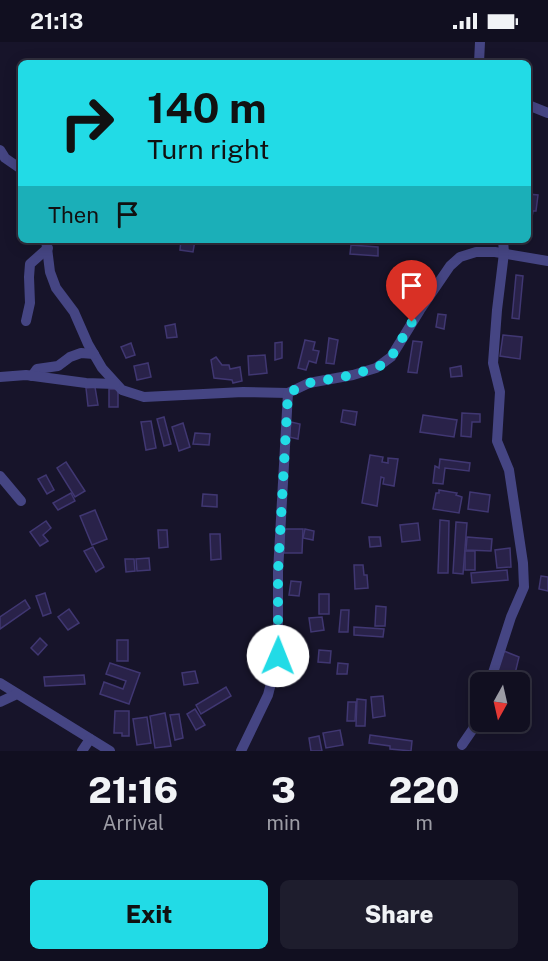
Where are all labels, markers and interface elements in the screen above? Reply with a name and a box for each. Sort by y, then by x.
text: 21:13 [30,8,83,34]
text: 140 m [147,83,267,132]
icon: right [48,84,126,162]
text: Turn right [147,133,270,165]
icon: arrive [111,198,144,231]
text: Then [48,202,99,228]
pin [386,260,437,322]
icon: arrive [395,269,428,302]
position arrow [246,624,310,688]
north arrow [470,672,530,732]
map controls [470,672,530,732]
text: 21:16 [88,769,178,811]
text: 3 [271,769,296,811]
text: 220 [389,769,460,811]
text: Arrival [102,811,164,835]
text: min [267,811,301,835]
text: m [416,811,433,835]
button: Exit [30,880,268,949]
button: Share [280,880,518,949]

